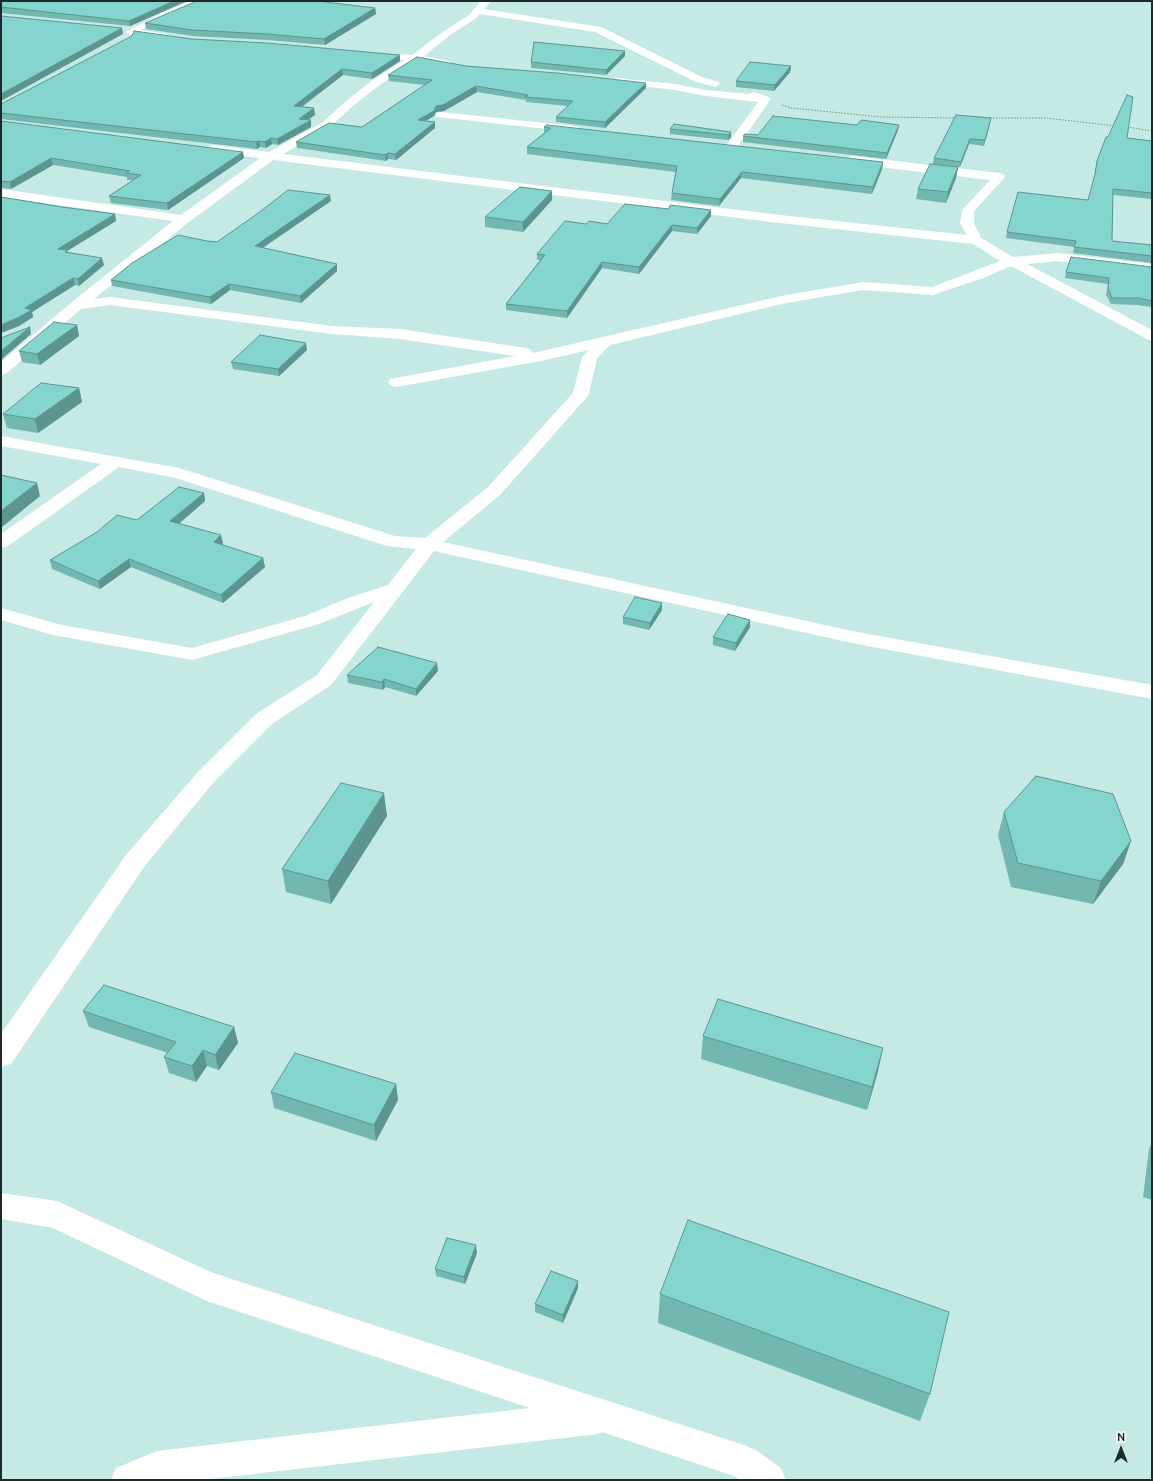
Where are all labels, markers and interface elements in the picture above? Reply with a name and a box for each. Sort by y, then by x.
north arrow [1101,1429,1141,1469]
text: N [1117,1431,1125,1443]

